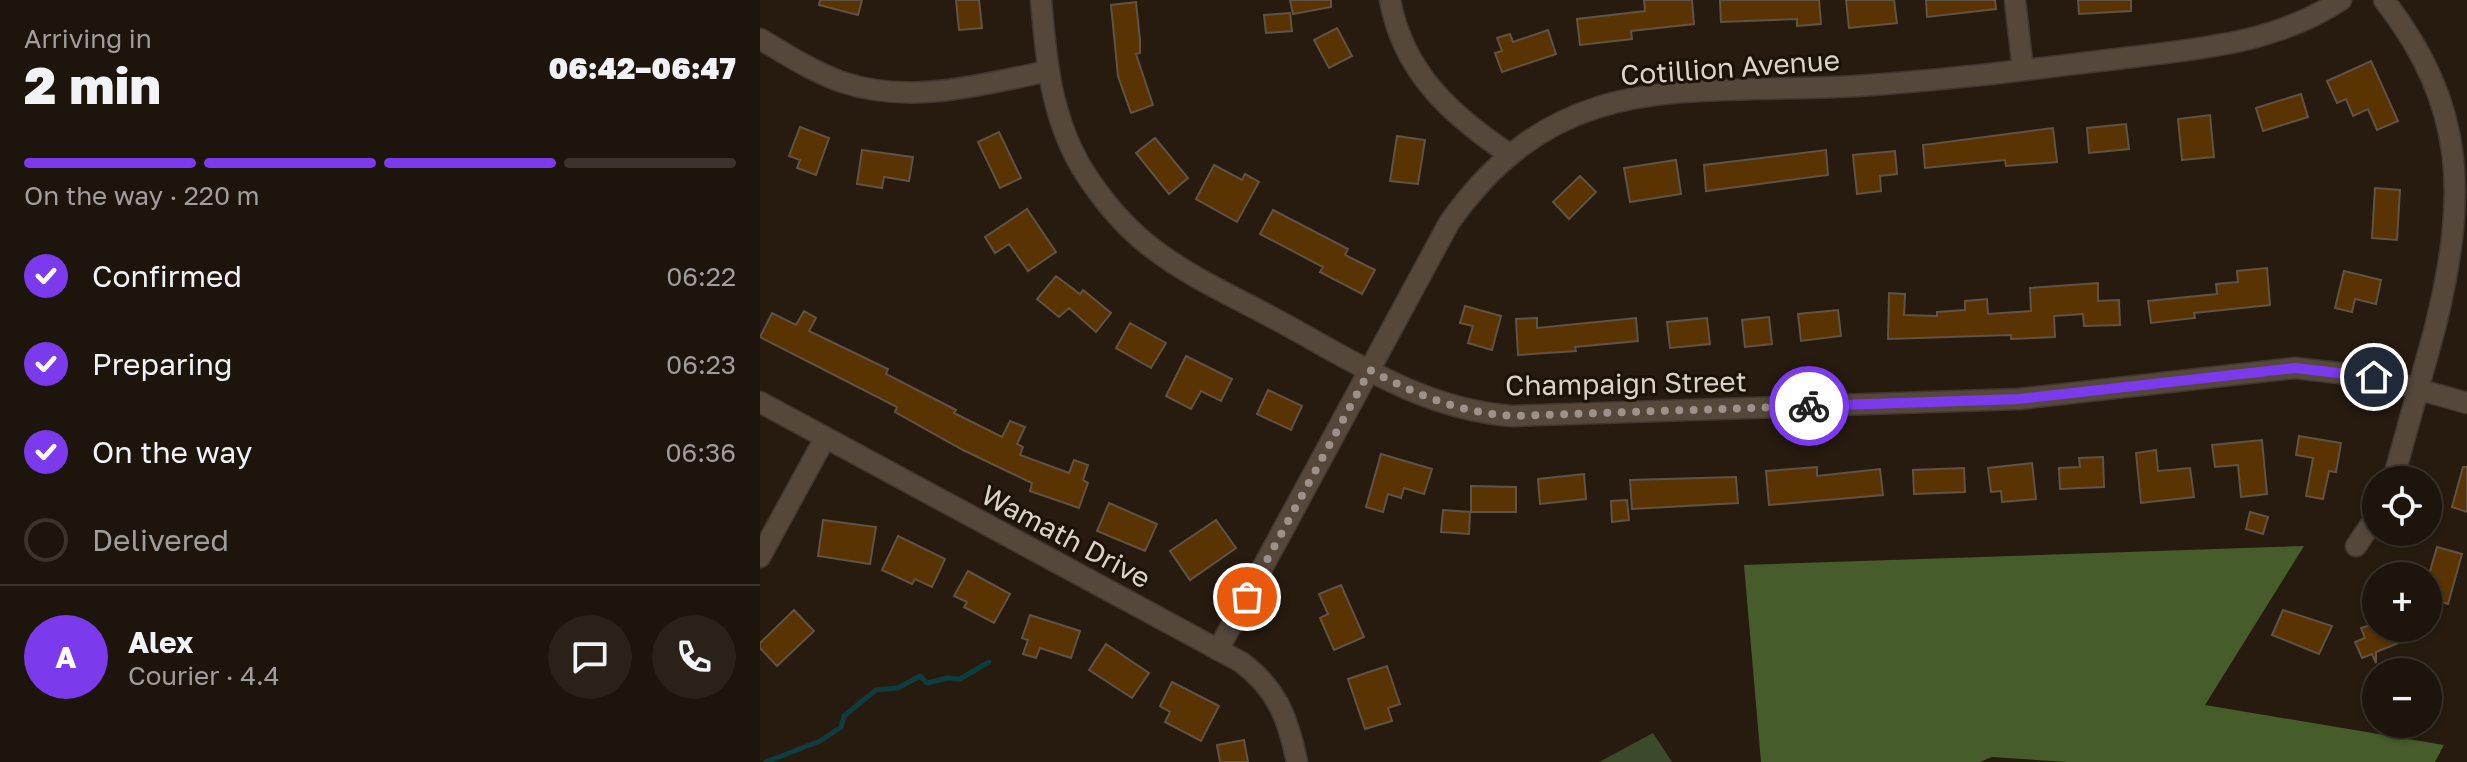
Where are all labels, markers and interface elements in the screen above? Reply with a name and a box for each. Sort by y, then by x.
text: Arriving in [24,23,152,54]
street label: Cotillion Avenue [1619,43,1841,91]
text: 06:42–06:47 [548,50,736,86]
text: 2 min [24,53,161,115]
text: On the way · 220 m [24,180,260,211]
icon: check [24,254,68,298]
text: Confirmed [92,258,242,294]
text: 06:22 [666,261,736,292]
icon: check [24,342,68,386]
pin [2340,343,2408,411]
text: Preparing [92,346,233,382]
text: 06:23 [666,349,736,380]
icon: home [2352,355,2396,399]
street label: Champaign Street [1505,364,1747,402]
courier [1769,366,1849,446]
icon: bike [1787,384,1831,428]
icon: check [24,430,68,474]
text: On the way [92,434,252,470]
text: 06:36 [665,437,736,468]
map controls [2362,466,2442,738]
button: locate [2362,466,2442,546]
street label: Wamath Drive [976,478,1156,594]
text: Delivered [92,522,229,558]
button: + [2362,562,2442,642]
pin [1213,563,1281,631]
icon: bag [1225,575,1269,619]
button: chat [548,615,632,699]
button: phone [652,615,736,699]
text: Alex [128,624,193,660]
text: A [55,639,77,675]
button: − [2362,658,2442,738]
text: Courier · 4.4 [128,660,280,691]

